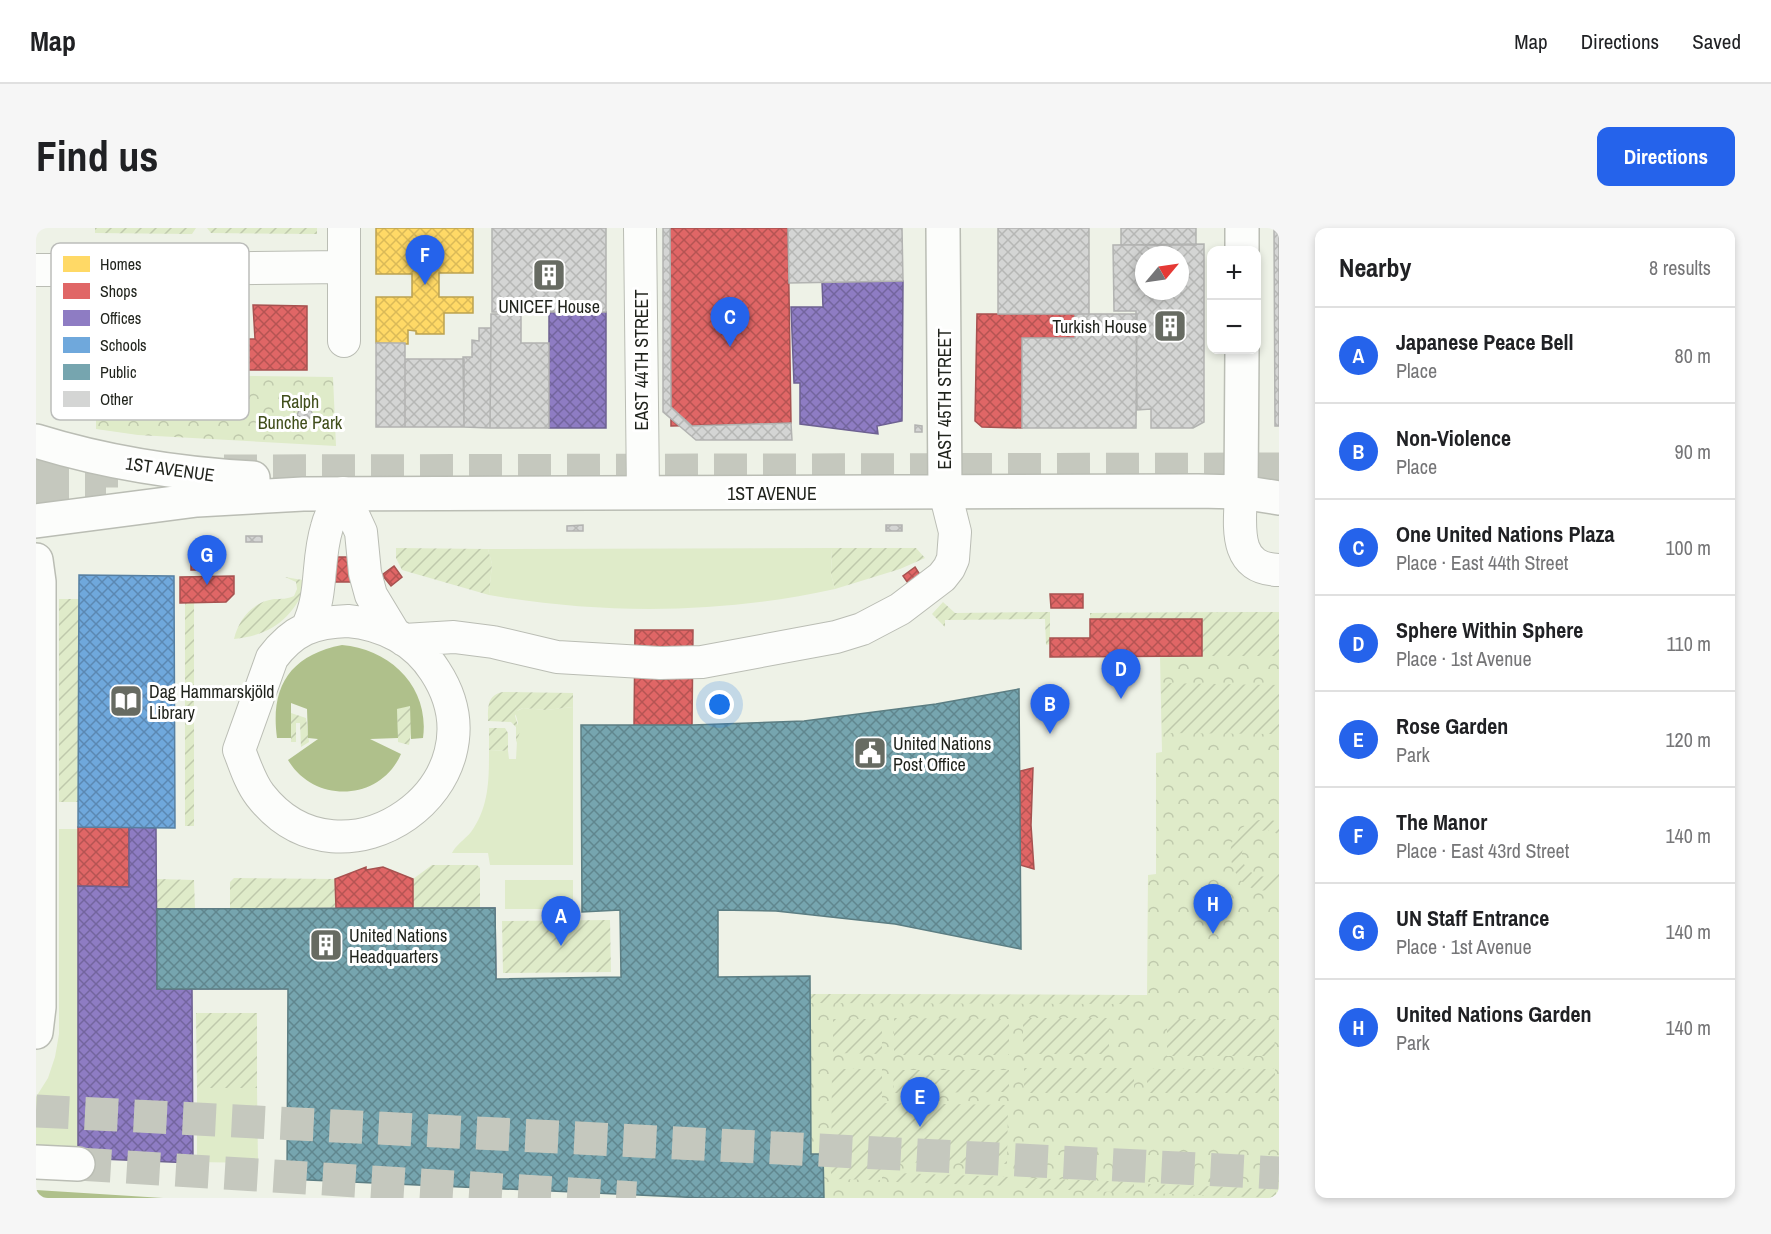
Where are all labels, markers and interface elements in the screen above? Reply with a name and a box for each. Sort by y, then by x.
text: Map [30,22,76,60]
text: Map [1514,27,1548,56]
text: Directions [1581,27,1659,56]
text: Saved [1692,27,1741,56]
button: Directions [1597,127,1735,186]
text: Find us [36,128,158,184]
pin: F [406,236,444,285]
legend [51,243,249,420]
north arrow [1135,246,1189,300]
map controls [1207,246,1261,354]
button: + [1207,246,1261,300]
text: Nearby [1339,250,1411,285]
text: Homes [100,253,142,275]
text: 8 results [1649,254,1711,281]
building icon: UNICEF House [531,257,567,293]
text: Shops [100,280,137,302]
street label: EAST 44TH STREET [629,290,654,430]
place label: UNICEF House [498,294,600,319]
pin: C [710,298,750,347]
button: − [1207,300,1261,354]
text: Offices [100,307,141,329]
building icon: Turkish House [1152,308,1188,344]
place label: Turkish House [1052,314,1147,339]
text: Japanese Peace Bell [1396,327,1574,357]
street label: EAST 45TH STREET [932,329,957,469]
text: Schools [100,334,147,356]
text: A [1353,342,1364,369]
text: 80 m [1675,342,1711,369]
text: Place [1396,357,1437,384]
text: Public [100,361,137,383]
text: Other [100,388,133,410]
park label: Ralph Bunche Park [258,389,343,435]
text: Non-Violence [1396,423,1511,453]
text: B [1353,438,1364,465]
text: 90 m [1675,438,1711,465]
street label: 1ST AVENUE [124,450,216,488]
text: Place [1396,453,1437,480]
street label: 1ST AVENUE [727,481,817,506]
text: One United Nations Plaza [1396,519,1615,549]
text: C [1353,534,1364,561]
text: 100 m [1665,534,1711,561]
pin: G [188,536,226,585]
text: Place · East 44th Street [1396,549,1568,576]
text: Sphere Within Sphere [1396,615,1583,645]
text: D [1353,630,1364,657]
text: 110 m [1667,630,1711,657]
text: Place · 1st Avenue [1396,645,1532,672]
pin: D [1102,650,1140,699]
place label: Dag Hammarskjöld Library [149,679,274,725]
library icon: Dag Hammarskjöld Library [108,683,144,719]
pin: B [1030,684,1070,734]
your location [705,690,734,719]
text: Rose Garden [1396,711,1508,741]
text: E [1353,726,1364,753]
text: 120 m [1665,726,1711,753]
place label: United Nations Post Office [893,731,991,777]
public building icon: United Nations Post Office [852,735,888,771]
text: Park [1396,741,1430,768]
text: The Manor [1396,807,1487,837]
text: F [1353,822,1364,849]
text: 140 m [1665,822,1711,849]
text: Place · East 43rd Street [1396,837,1569,864]
pin: H [1194,884,1232,934]
pin: A [542,896,580,946]
text: UN Staff Entrance [1396,903,1549,933]
text: G [1352,918,1365,945]
text: 140 m [1665,918,1711,945]
place label: United Nations Headquarters [349,923,447,969]
building icon: United Nations Headquarters [308,927,344,963]
text: Place · 1st Avenue [1396,933,1532,960]
text: United Nations Garden [1396,999,1591,1029]
text: H [1353,1014,1364,1041]
text: 140 m [1665,1014,1711,1041]
text: Park [1396,1029,1430,1056]
pin: E [900,1078,940,1127]

